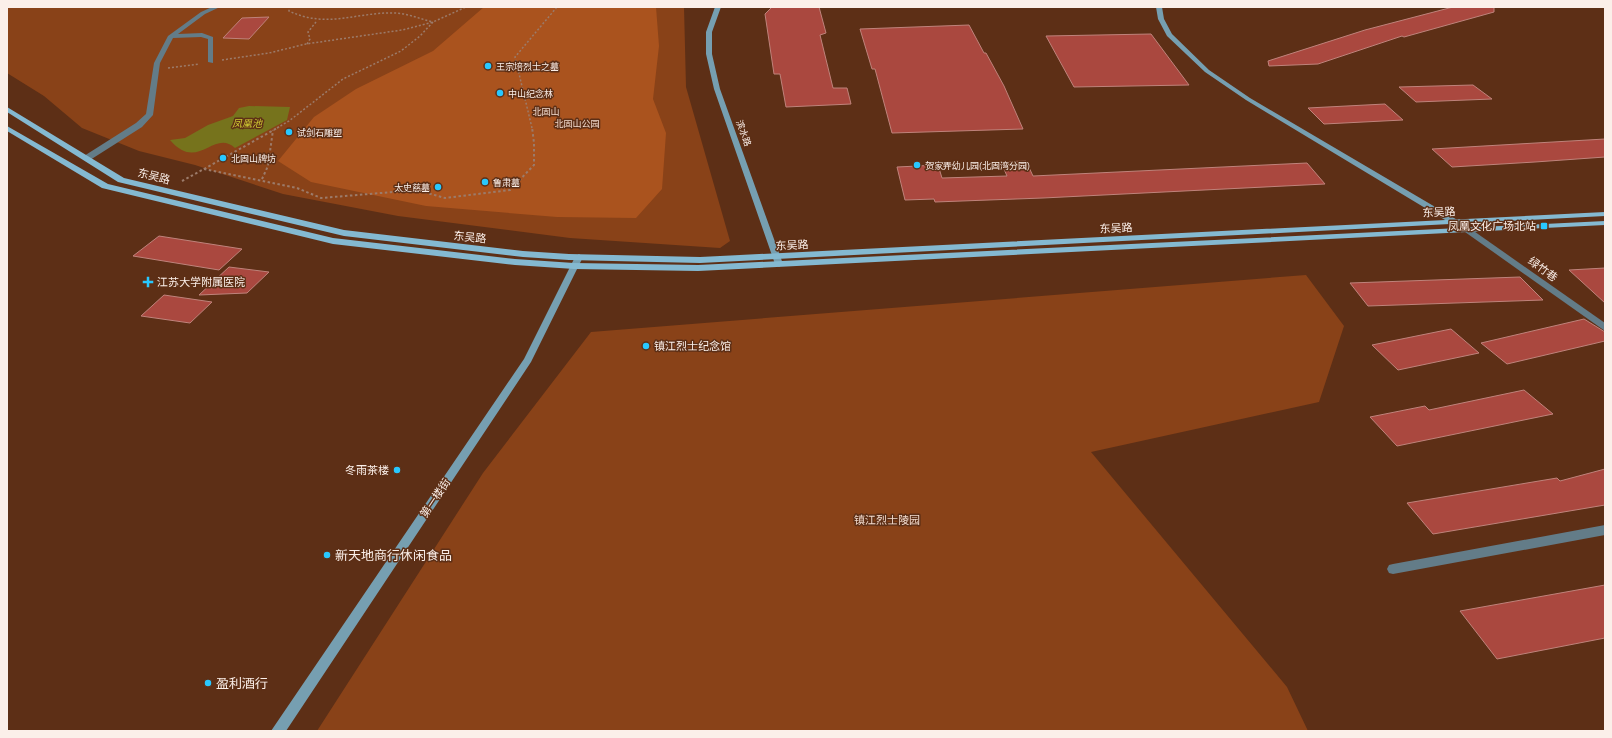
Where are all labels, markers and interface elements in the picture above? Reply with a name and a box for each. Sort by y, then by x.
marker: 王宗培烈士之墓 [483,61,493,71]
place label: 王宗培烈士之墓 [496,61,559,72]
marker: 中山纪念林 [495,88,505,98]
place label: 中山纪念林 [508,88,553,99]
park label: 北固山 [532,106,560,117]
water label: 凤凰池 [232,117,263,130]
park label: 北固山公园 [554,118,600,129]
street label: 滨水路 [734,118,754,148]
marker: 试剑石雕塑 [284,127,294,137]
place label: 试剑石雕塑 [297,127,342,138]
marker: 北固山牌坊 [218,153,228,163]
place label: 北固山牌坊 [231,153,276,164]
marker: 贺家弄幼儿园(北固湾分园) [912,160,922,170]
place label: 贺家弄幼儿园(北固湾分园) [925,160,1030,171]
street label: 东吴路 [136,165,172,187]
marker: 鲁肃墓 [480,177,490,187]
place label: 鲁肃墓 [493,177,520,188]
place label: 太史慈墓 [394,182,430,193]
marker: 太史慈墓 [433,182,443,192]
street label: 东吴路 [1422,204,1456,220]
place label: 凤凰文化广场北站 [1448,219,1536,233]
street label: 东吴路 [1099,220,1133,236]
marker: 凤凰文化广场北站 [1539,221,1549,231]
street label: 东吴路 [453,228,487,246]
street label: 东吴路 [775,237,809,253]
street label: 绿竹巷 [1526,254,1560,284]
place label: 江苏大学附属医院 [157,275,245,289]
marker: 江苏大学附属医院 [142,276,154,288]
place label: 镇江烈士纪念馆 [654,339,731,353]
marker: 镇江烈士纪念馆 [641,341,651,351]
place label: 冬雨茶楼 [345,463,389,477]
marker: 冬雨茶楼 [392,465,402,475]
street label: 第一楼街 [417,476,453,520]
park label: 镇江烈士陵园 [854,513,920,527]
place label: 新天地商行休闲食品 [335,547,452,564]
marker: 新天地商行休闲食品 [322,550,332,560]
place label: 盈利酒行 [216,675,268,692]
marker: 盈利酒行 [203,678,213,688]

